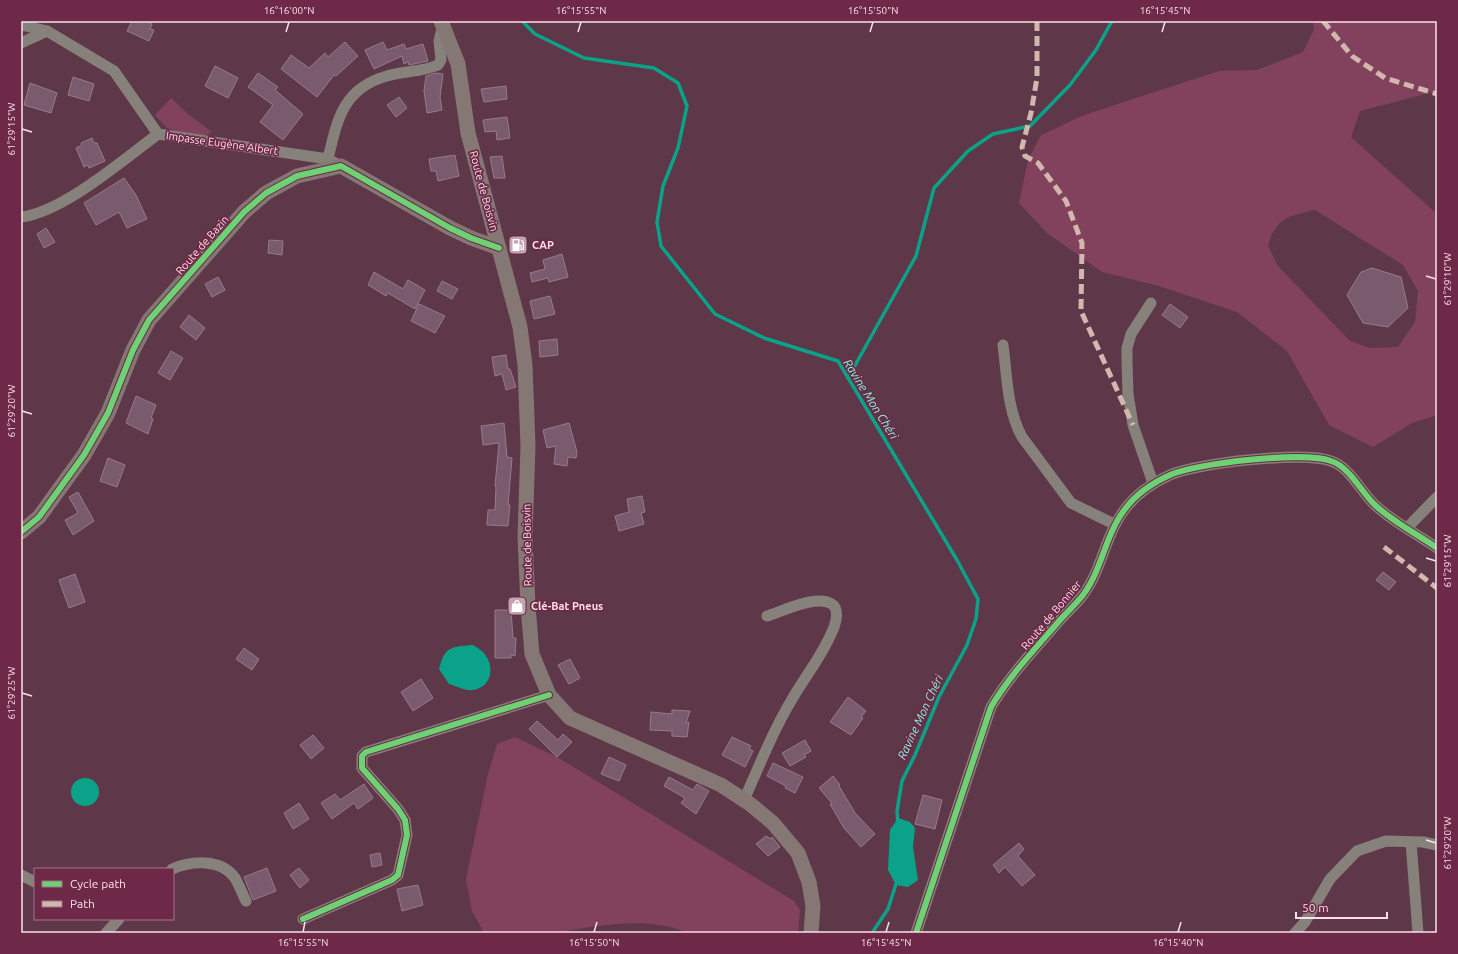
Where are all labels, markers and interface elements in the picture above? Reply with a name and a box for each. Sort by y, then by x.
text: 16°16'00"N [264,5,314,16]
text: 16°15'55"N [556,5,606,16]
text: 16°15'50"N [848,5,898,16]
text: 16°15'45"N [1140,5,1190,16]
text: 61°29'15"W [6,103,17,155]
street label: Impasse Eugène Albert [165,129,280,157]
street label: Route de Boisvin [468,150,500,232]
street label: Route de Bazin [173,213,231,277]
fuel station icon: CAP [507,234,529,256]
place label: CAP [532,239,554,251]
text: 61°29'10"W [1442,253,1453,305]
water label: Ravine Mon Chéri [841,357,901,442]
text: 61°29'20"W [6,385,17,437]
street label: Route de Boisvin [520,504,534,586]
text: 61°29'15"W [1442,535,1453,587]
street label: Route de Bonnier [1019,577,1084,652]
shop icon: Clé-Bat Pneus [506,595,528,617]
place label: Clé-Bat Pneus [531,600,603,612]
text: 61°29'25"W [6,667,17,719]
water label: Ravine Mon Chéri [895,672,946,761]
text: 61°29'20"W [1442,817,1453,869]
legend [34,868,174,920]
text: Cycle path [70,877,126,890]
scale bar [1296,894,1387,920]
text: Path [70,897,95,910]
text: 50 m [1302,901,1329,914]
text: 16°15'55"N [278,937,328,948]
text: 16°15'50"N [569,937,619,948]
text: 16°15'45"N [861,937,911,948]
text: 16°15'40"N [1153,937,1203,948]

